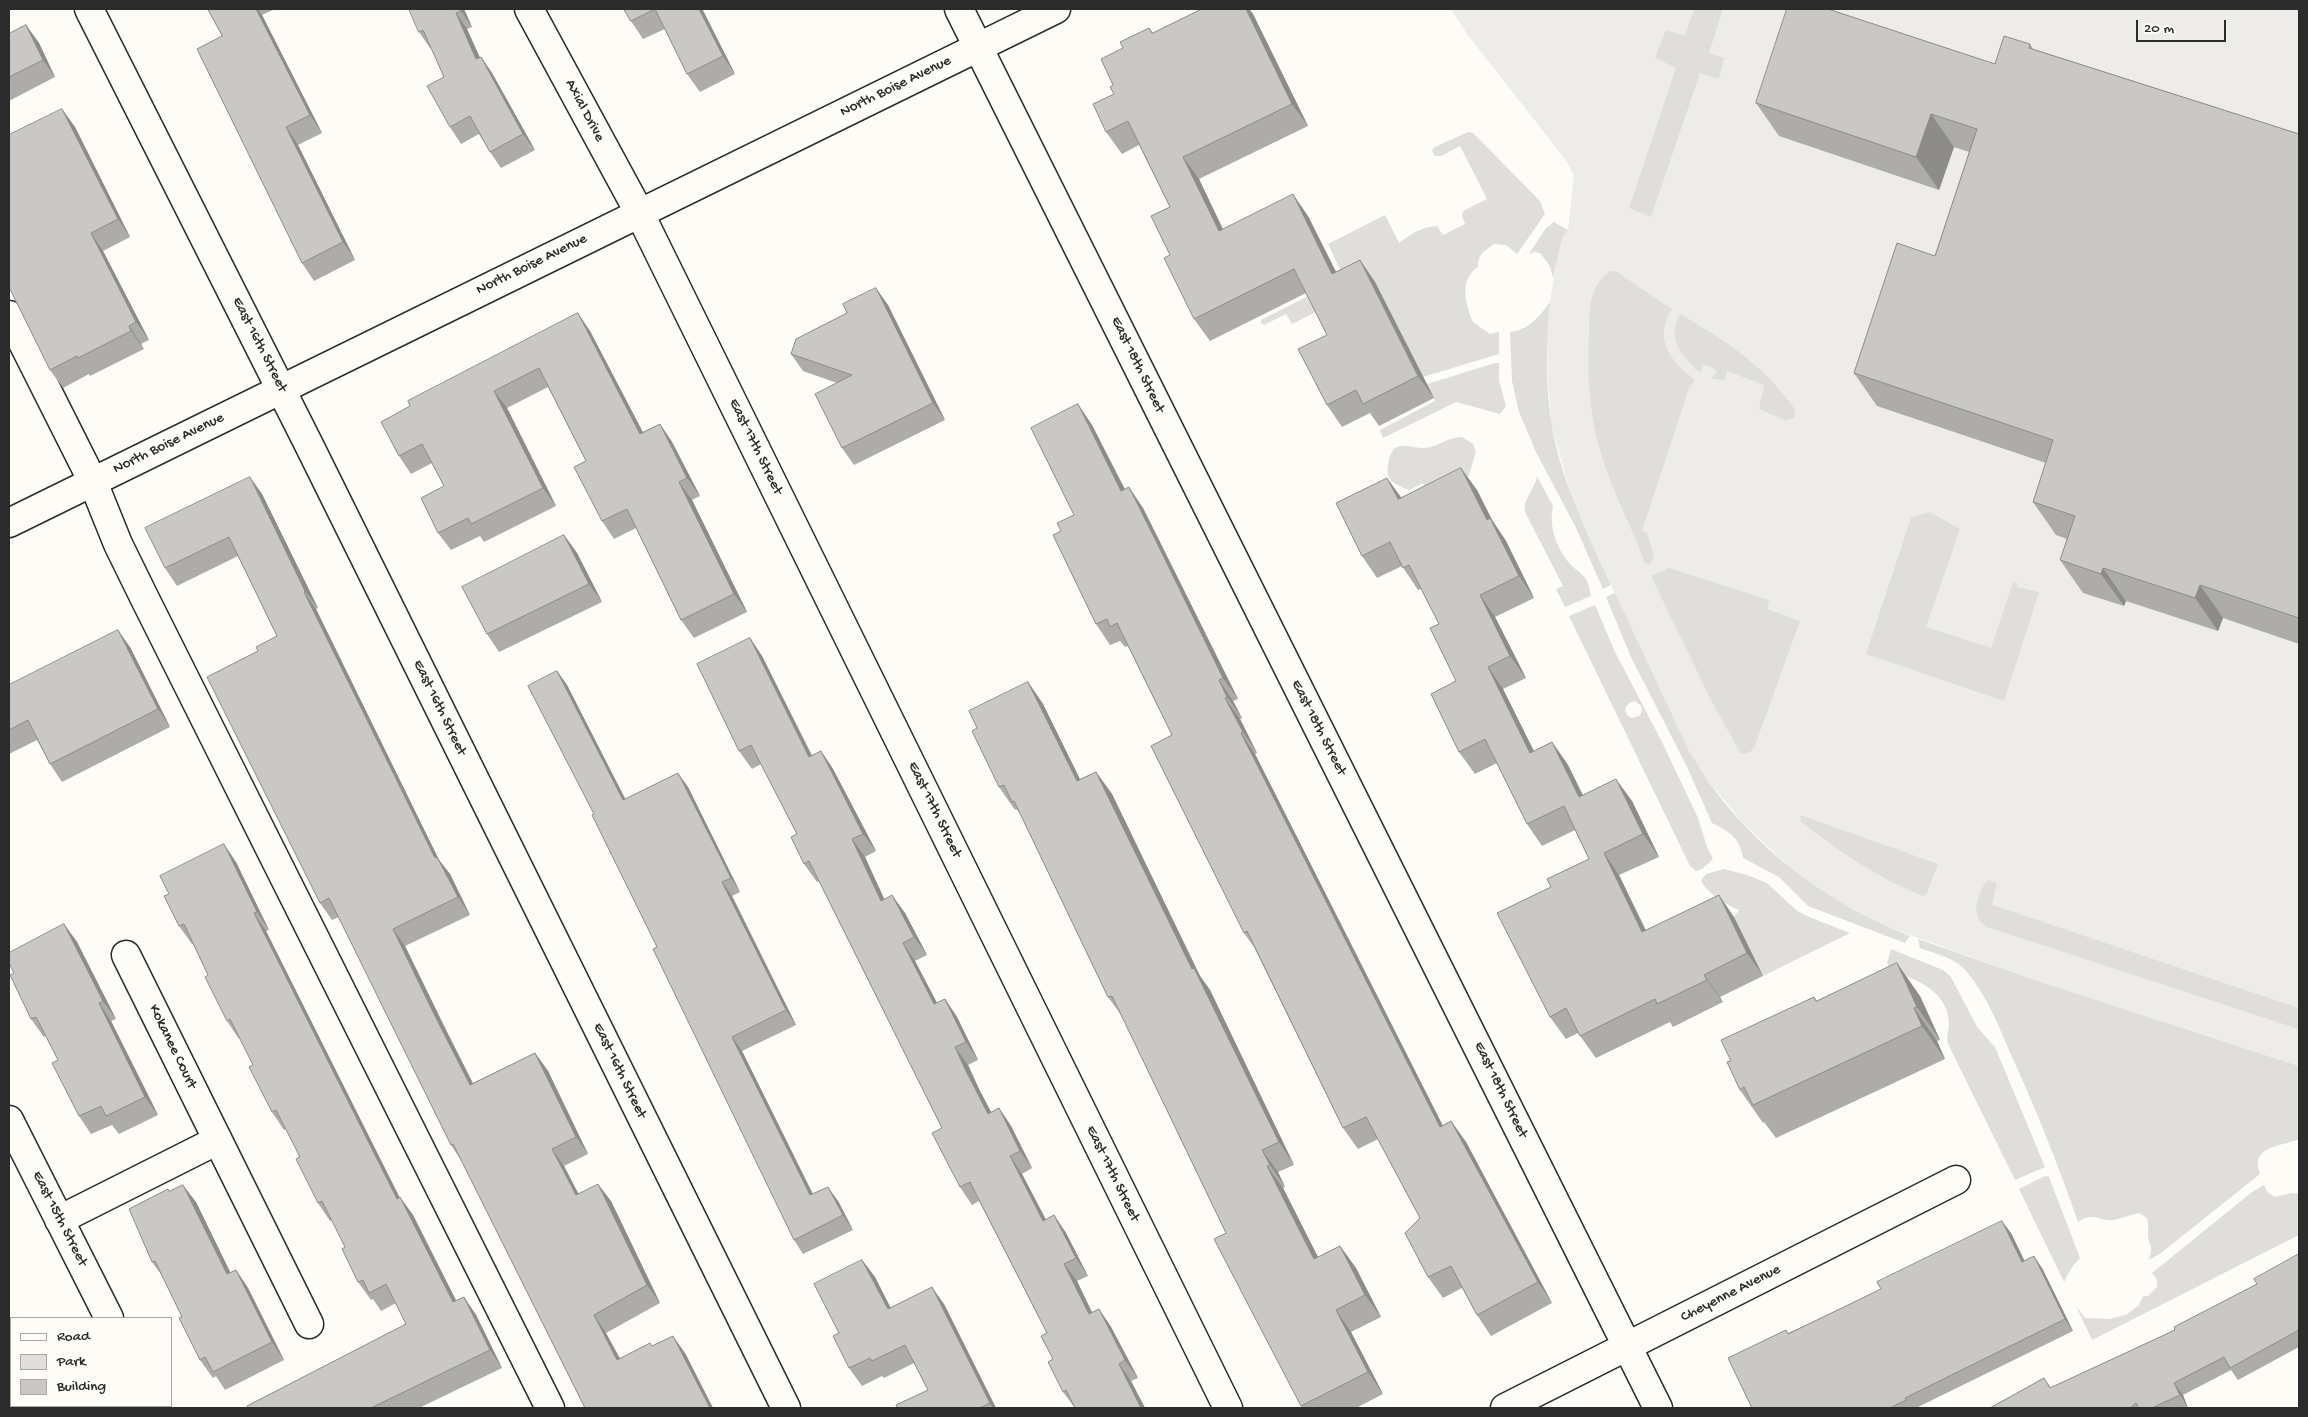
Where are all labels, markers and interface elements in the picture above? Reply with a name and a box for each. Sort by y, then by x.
scale bar [2138,10,2228,42]
text: 20 m [2144,20,2174,38]
street label: North Boise Avenue [838,52,954,122]
street label: Axial Drive [560,77,608,145]
street label: North Boise Avenue [474,230,590,300]
street label: East 16th Street [227,294,291,396]
street label: East 18th Street [1106,314,1168,416]
street label: East 17th Street [724,396,786,498]
street label: North Boise Avenue [111,409,227,479]
street label: East 16th Street [408,657,470,759]
street label: East 18th Street [1286,677,1350,779]
street label: East 17th Street [903,759,965,861]
street label: Kokanee Court [144,1002,200,1092]
street label: East 16th Street [588,1020,650,1122]
street label: East 18th Street [1469,1039,1531,1141]
street label: East 17th Street [1081,1123,1143,1225]
street label: East 15th Street [27,1168,91,1270]
street label: Cheyenne Avenue [1678,1261,1784,1327]
legend [10,1317,172,1407]
text: Road [57,1328,90,1346]
text: Park [57,1353,86,1371]
text: Building [57,1378,106,1396]

